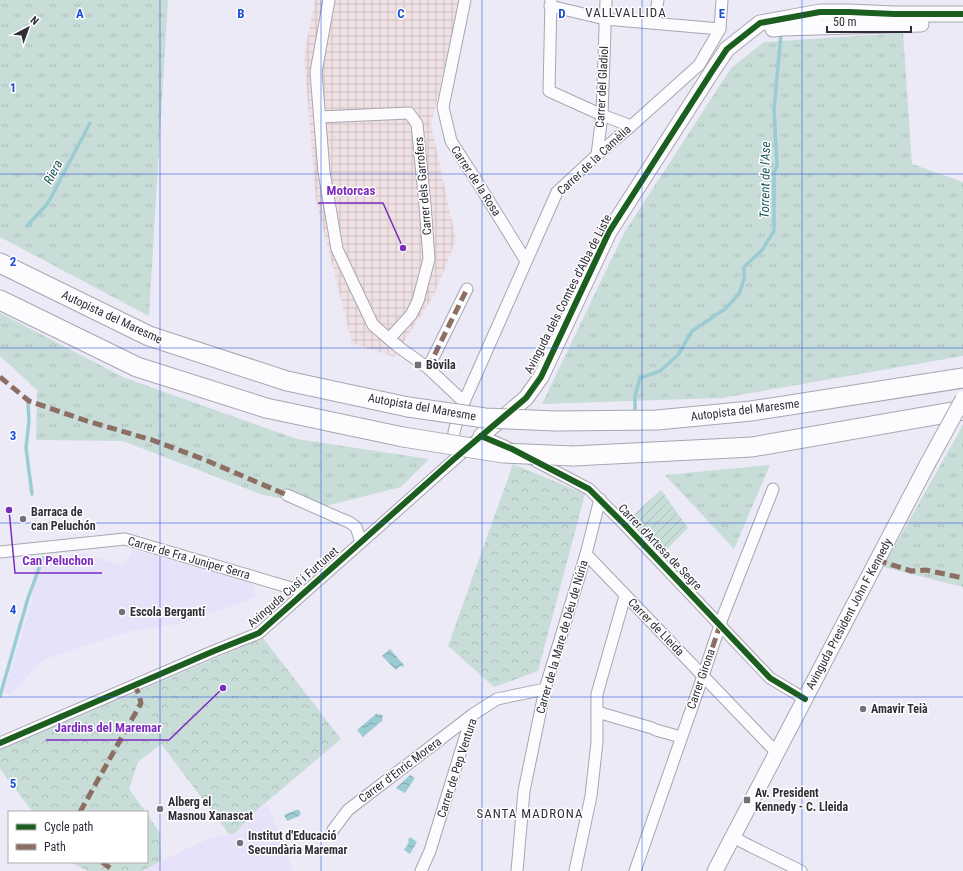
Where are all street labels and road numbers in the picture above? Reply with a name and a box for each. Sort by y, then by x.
street label: Carrer del Gladiol [593,46,611,128]
street label: Carrer de la Camèlia [554,122,634,198]
street label: Carrer dels Garrofers [412,136,434,236]
street label: Carrer de la Rosa [448,143,504,219]
street label: Avinguda dels Comtes d'Alba de Liste [522,212,615,376]
street label: Autopista del Maresme [59,288,165,347]
street label: Autopista del Maresme [367,391,478,423]
street label: Autopista del Maresme [690,396,801,424]
street label: Carrer d'Artesa de Segre [615,501,705,593]
street label: Carrer de Fra Juniper Serra [126,534,252,582]
street label: Avinguda President John F Kennedy [803,536,895,692]
street label: Avinguda Cusí i Furtunet [245,544,341,630]
street label: Carrer de la Mare de Déu de Núria [533,558,591,715]
street label: Carrer de Lleida [625,595,687,659]
street label: Carrer Girona [684,647,718,711]
street label: Carrer de Pep Ventura [434,716,480,819]
street label: Carrer d'Enric Morera [356,734,444,806]

